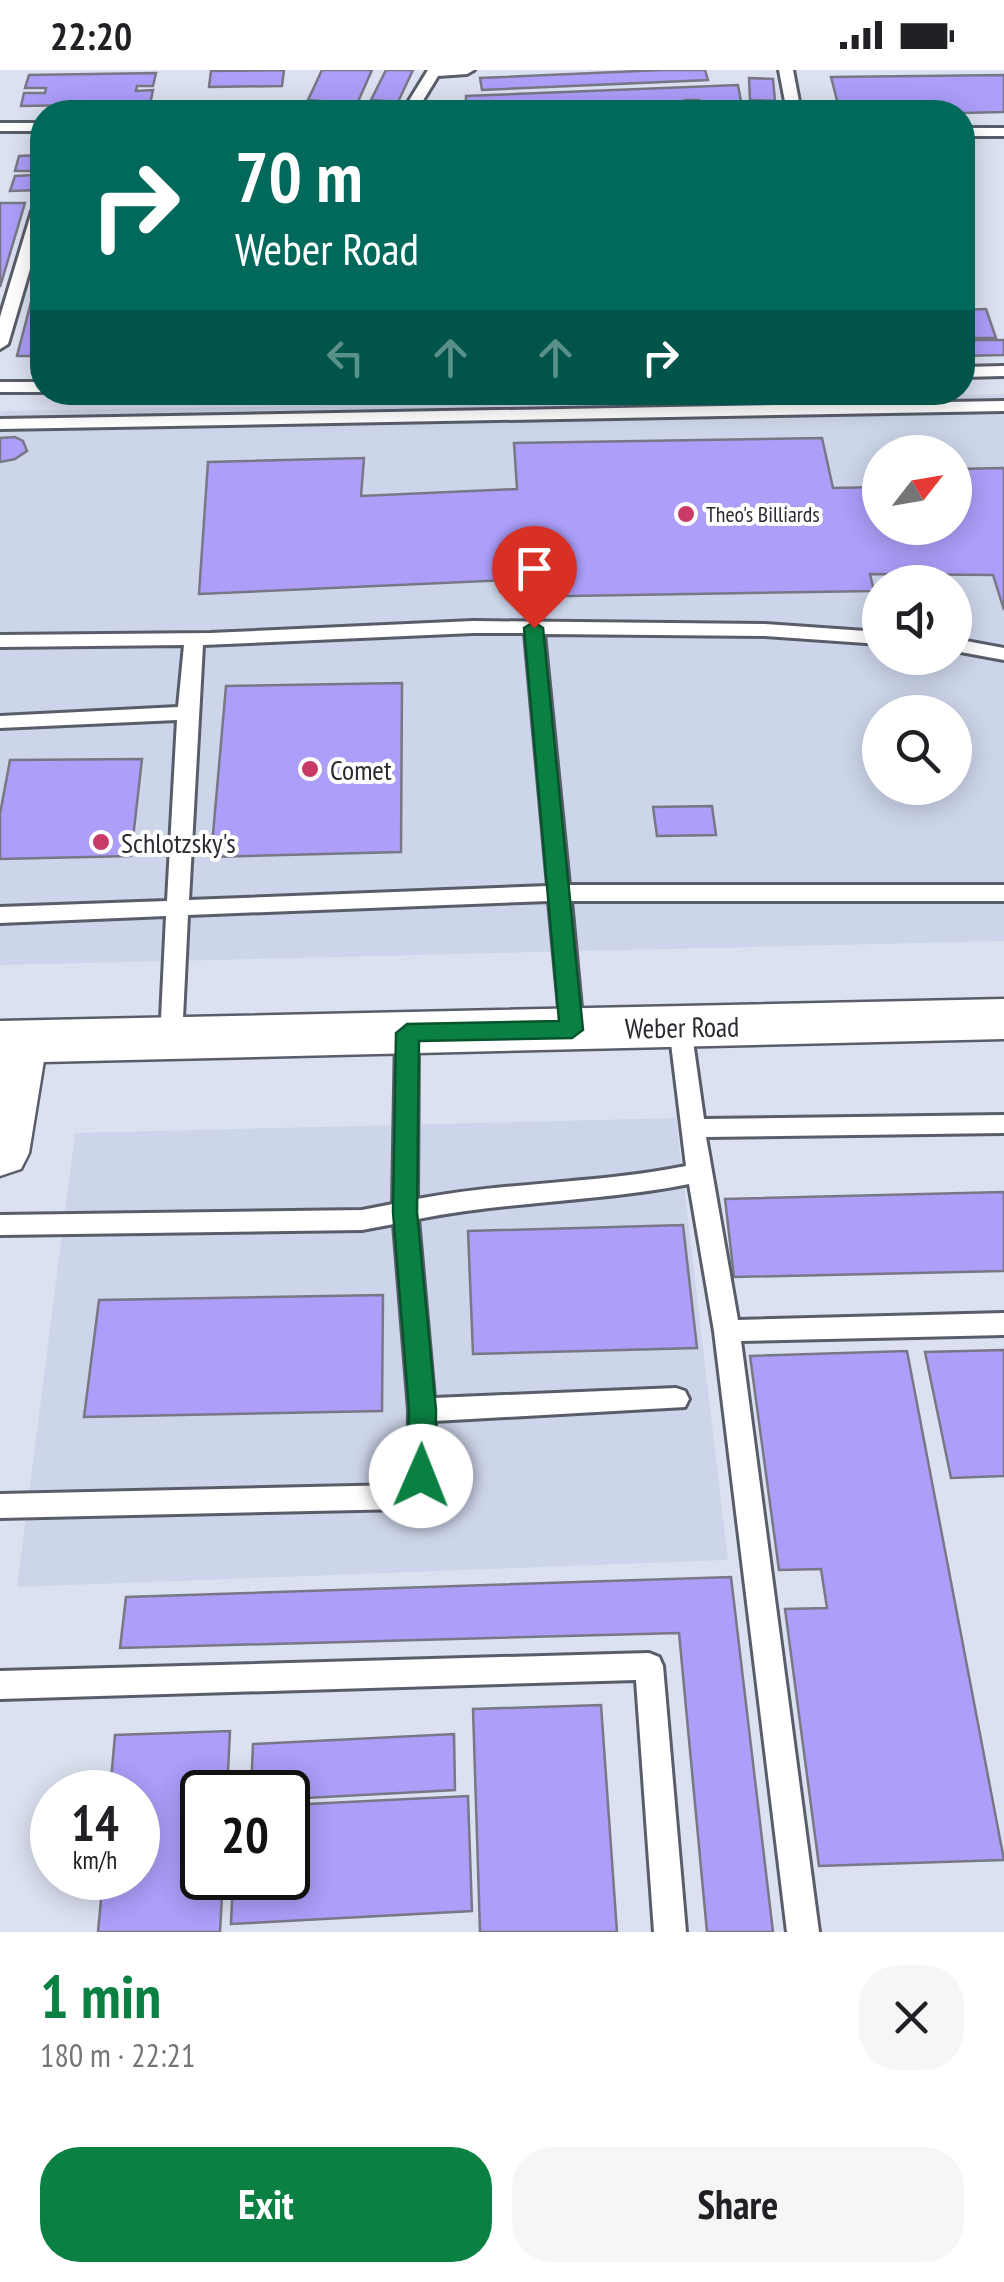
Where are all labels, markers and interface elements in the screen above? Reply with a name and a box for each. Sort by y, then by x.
text: 22:20 [50,11,132,60]
text: 70 m [235,131,363,221]
icon: right [70,140,200,270]
text: Weber Road [235,219,419,277]
icon: left [318,330,373,385]
icon: ahead [423,330,478,385]
icon: ahead [528,330,583,385]
icon: right [633,330,688,385]
north arrow [862,435,972,545]
map controls [862,435,972,805]
place label: Theo's Billiards [706,500,820,528]
marker: Theo's Billiards [675,503,697,525]
pin [492,526,577,629]
icon: arrive [507,541,562,596]
button: sound [862,565,972,675]
button: search [862,695,972,805]
place label: Comet [330,751,392,788]
marker: Comet [299,758,321,780]
place label: Schlotzsky's [121,824,236,861]
marker: Schlotzsky's [90,831,112,853]
street label: Weber Road [624,1008,740,1046]
position arrow [369,1424,473,1528]
speed limit sign: 20 [180,1770,310,1900]
text: 14 [71,1790,119,1855]
text: km/h [73,1844,117,1876]
text: 1 min [40,1957,161,2035]
button: close [859,1965,964,2070]
text: 180 m · 22:21 [40,2034,195,2076]
button: Exit [40,2147,492,2262]
button: Share [512,2147,964,2262]

